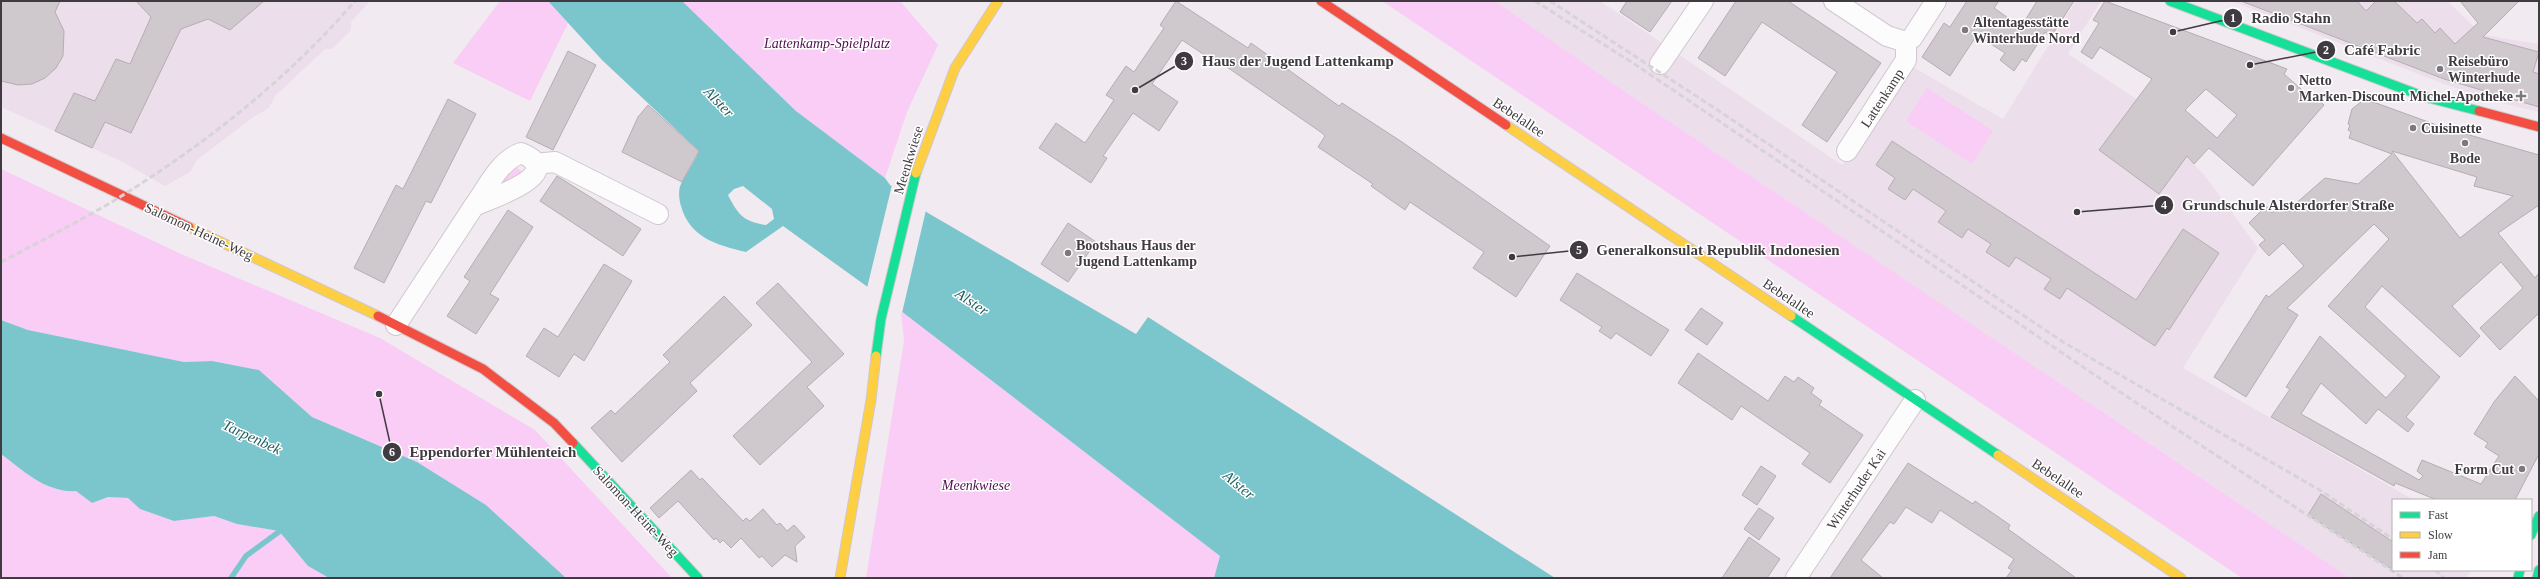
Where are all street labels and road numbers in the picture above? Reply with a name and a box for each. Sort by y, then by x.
street label: Lattenkamp [1858,66,1907,130]
street label: Bebelallee [1490,95,1547,140]
street label: Meenkwiese [891,124,926,196]
street label: Salomon-Heine-Weg [142,200,255,263]
street label: Bebelallee [1760,276,1817,321]
street label: Winterhuder Kai [1824,446,1889,532]
street label: Bebelallee [2029,456,2086,501]
street label: Salomon-Heine-Weg [590,463,681,560]

